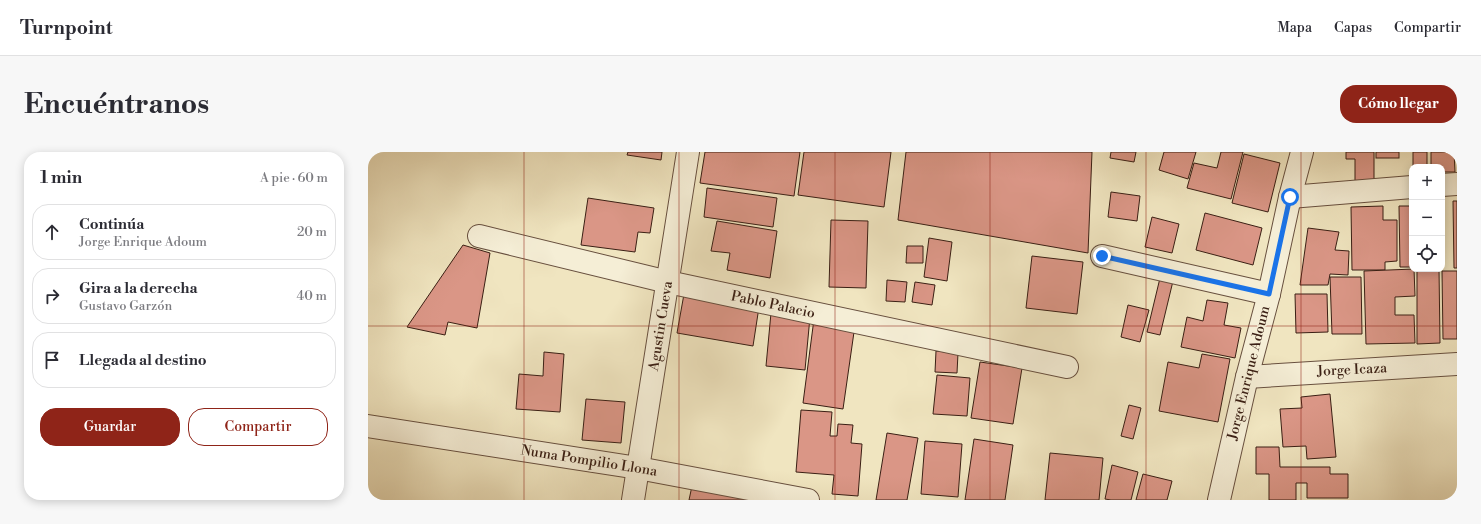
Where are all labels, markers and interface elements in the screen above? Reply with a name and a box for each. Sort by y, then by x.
text: Turnpoint [20,16,113,40]
text: Mapa [1277,19,1312,37]
text: Capas [1334,19,1372,37]
text: Compartir [1394,19,1461,37]
button: Cómo llegar [1340,85,1457,123]
text: Encuéntranos [24,87,209,122]
map controls [1409,164,1445,272]
button: + [1409,164,1445,200]
text: 1 min [40,167,82,189]
text: A pie · 60 m [260,170,328,186]
route start [1281,188,1299,206]
button: − [1409,200,1445,236]
text: Continúa [79,215,144,234]
icon: ahead [41,221,63,243]
text: 20 m [297,224,327,240]
text: Jorge Enrique Adoum [79,234,207,250]
button: locate [1409,236,1445,272]
route end [1093,247,1111,265]
text: Gira a la derecha [79,279,198,298]
street label: Agustin Cueva [645,279,677,373]
icon: right [41,285,63,307]
street label: Pablo Palacio [729,287,817,323]
text: 40 m [297,288,327,304]
text: Gustavo Garzón [79,298,172,314]
street label: Jorge Enrique Adoum [1223,304,1274,443]
icon: arrive [41,349,63,371]
text: Llegada al destino [79,351,207,370]
street label: Jorge Icaza [1316,359,1388,381]
button: Guardar [40,408,180,446]
button: Compartir [188,408,328,446]
street label: Numa Pompilio Llona [519,441,660,481]

